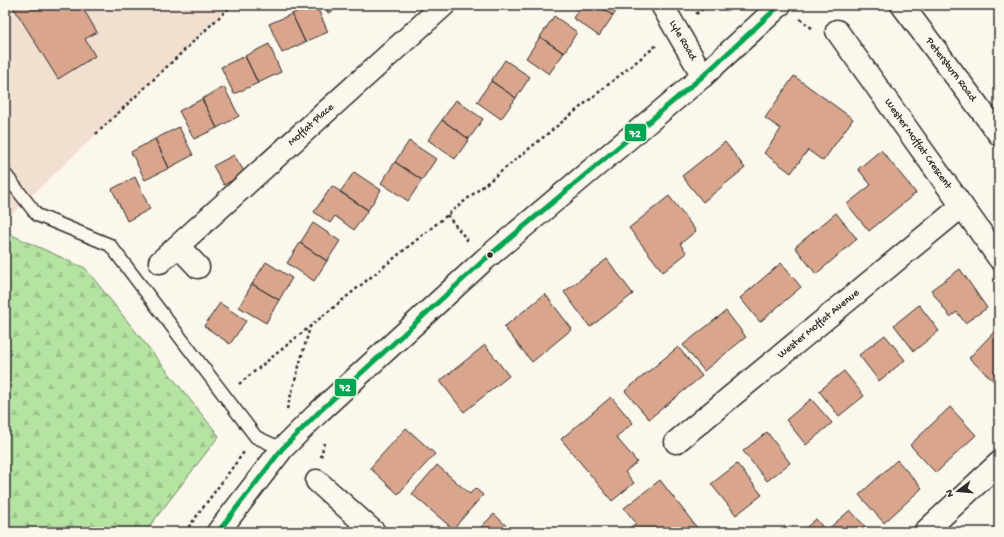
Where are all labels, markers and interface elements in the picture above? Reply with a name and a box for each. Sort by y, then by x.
street label: Lyle Road [666,18,700,64]
street label: Petersburn Road [922,35,979,105]
street label: Wester Moffat Crescent [882,97,955,193]
street label: Moffat Place [286,101,337,149]
line badge: 72 [624,123,647,142]
text: 72 [628,129,641,141]
unlabelled marker [485,250,495,260]
street label: Wester Moffat Avenue [775,287,862,361]
line badge: 72 [334,378,357,397]
text: 72 [338,383,351,395]
north arrow [938,471,978,511]
text: N [944,488,957,498]

